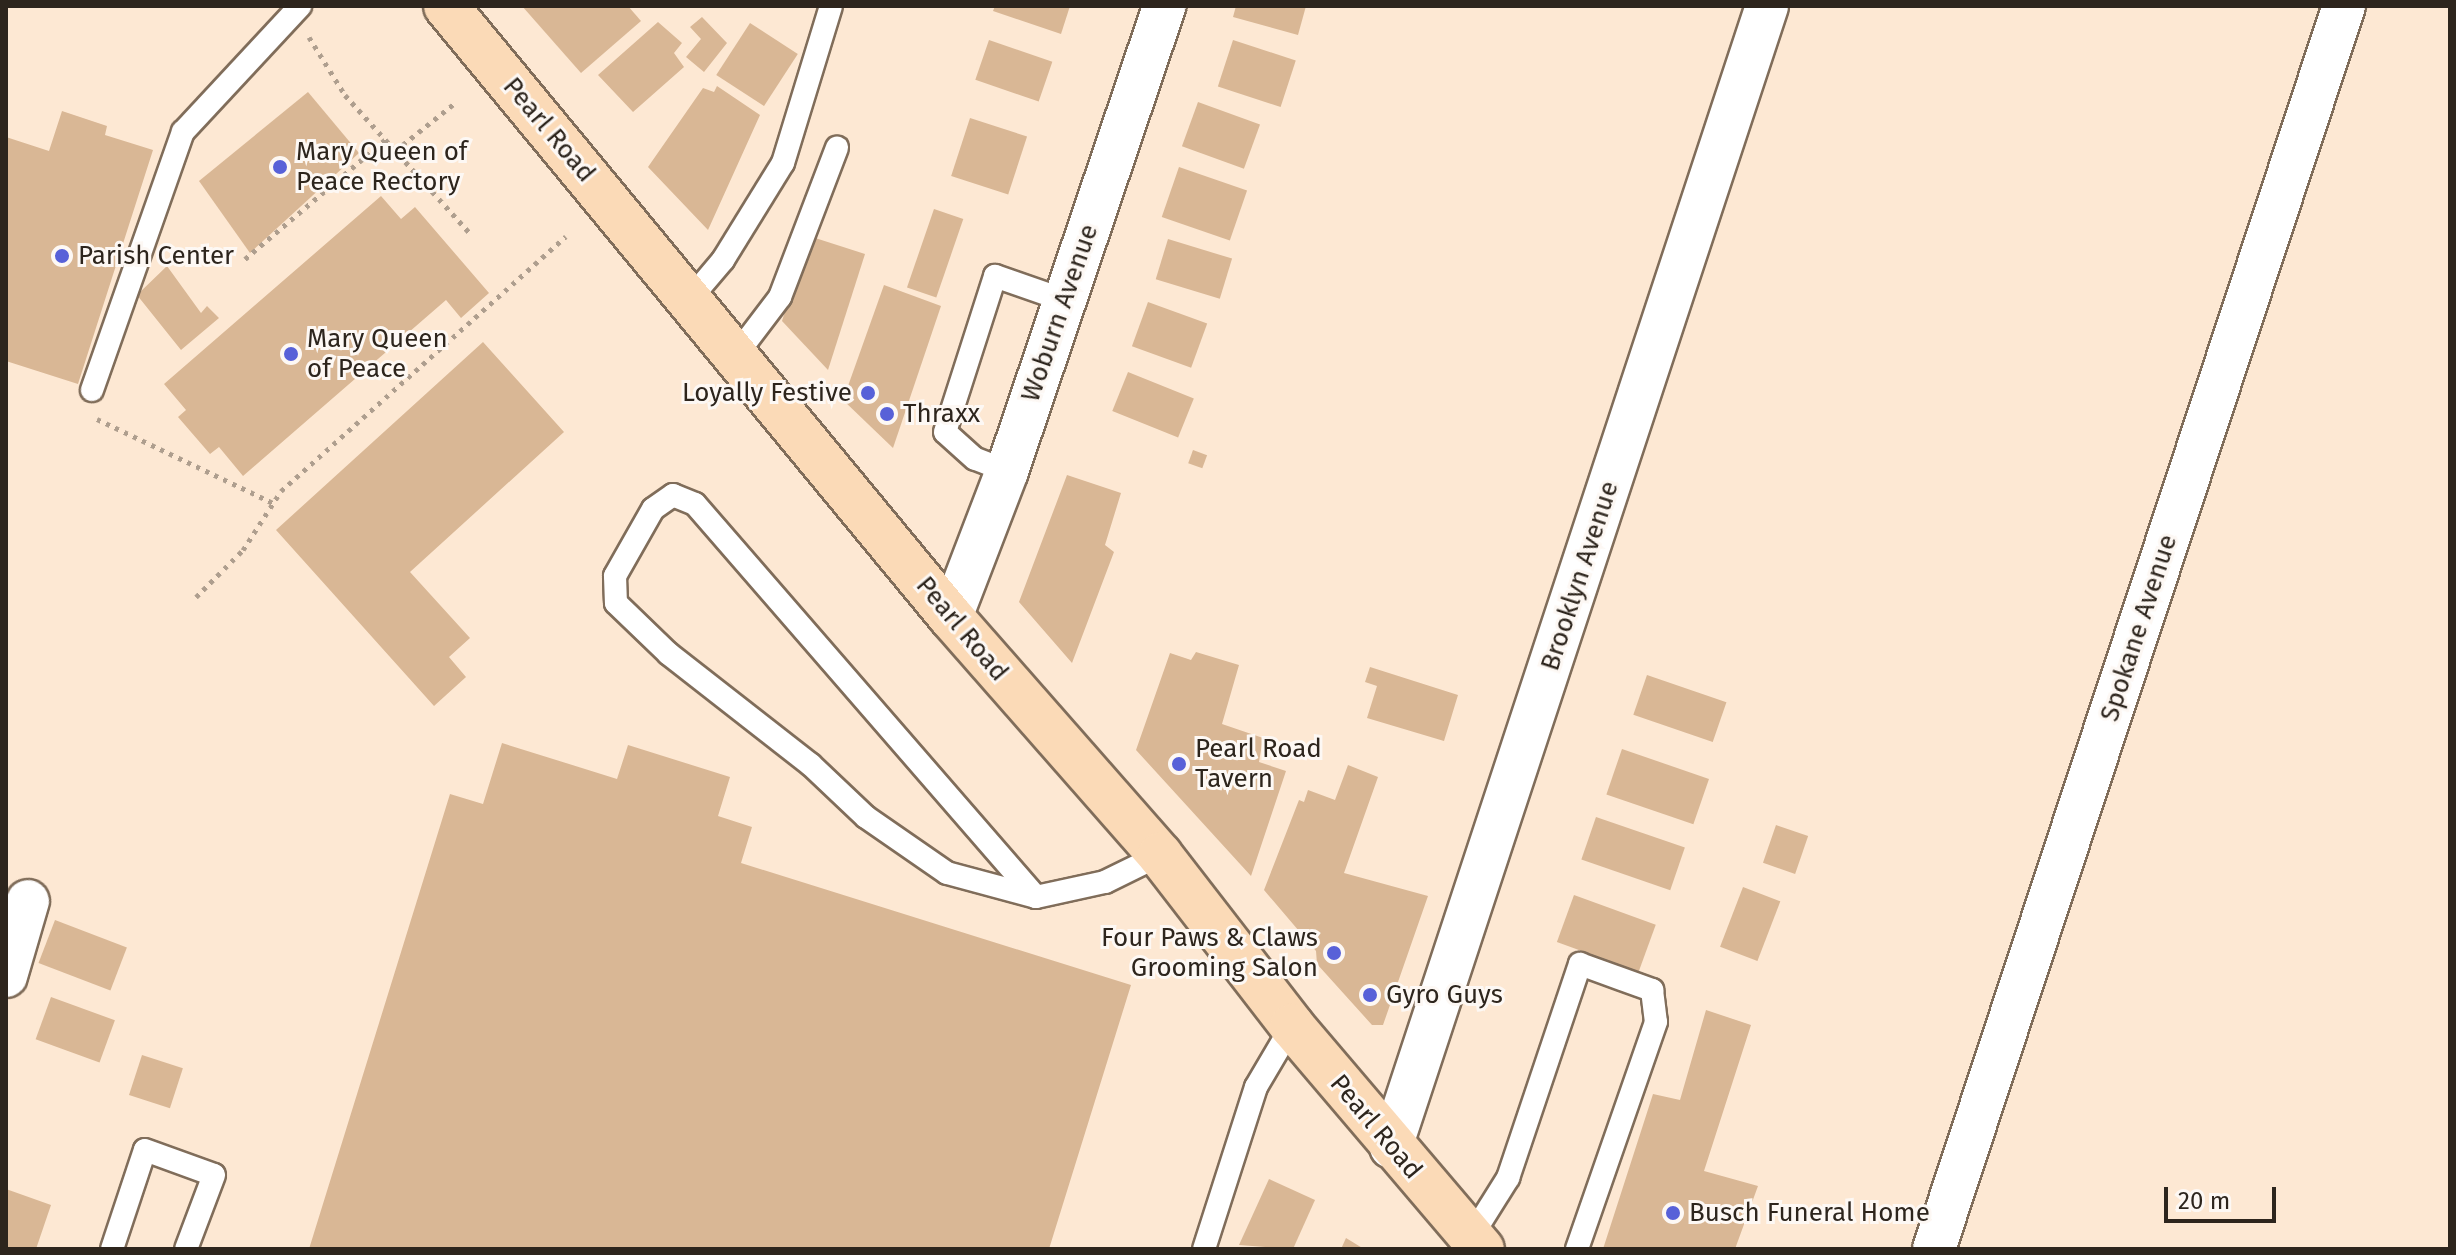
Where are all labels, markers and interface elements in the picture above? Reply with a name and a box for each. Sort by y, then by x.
street label: Pearl Road [496,71,602,189]
place label: Mary Queen of Peace Rectory [296,136,468,198]
marker: Mary Queen of Peace Rectory [271,158,289,176]
street label: Woburn Avenue [1015,220,1105,406]
place label: Parish Center [78,240,234,272]
marker: Parish Center [53,247,71,265]
place label: Mary Queen of Peace [307,323,448,384]
marker: Mary Queen of Peace [282,345,300,363]
place label: Loyally Festive [682,377,852,409]
marker: Loyally Festive [859,384,877,402]
place label: Thraxx [903,398,980,430]
marker: Thraxx [878,405,896,423]
street label: Brooklyn Avenue [1535,477,1625,675]
street label: Spokane Avenue [2094,531,2184,725]
street label: Pearl Road [909,570,1015,688]
place label: Pearl Road Tavern [1195,733,1322,794]
marker: Pearl Road Tavern [1170,755,1188,773]
place label: Four Paws & Claws Grooming Salon [1101,922,1318,984]
marker: Four Paws & Claws Grooming Salon [1325,944,1343,962]
place label: Gyro Guys [1386,979,1503,1011]
marker: Gyro Guys [1361,986,1379,1004]
street label: Pearl Road [1323,1068,1429,1186]
scale bar [2168,1171,2280,1221]
text: 20 m [2178,1187,2230,1215]
place label: Busch Funeral Home [1689,1197,1930,1229]
marker: Busch Funeral Home [1664,1204,1682,1222]

